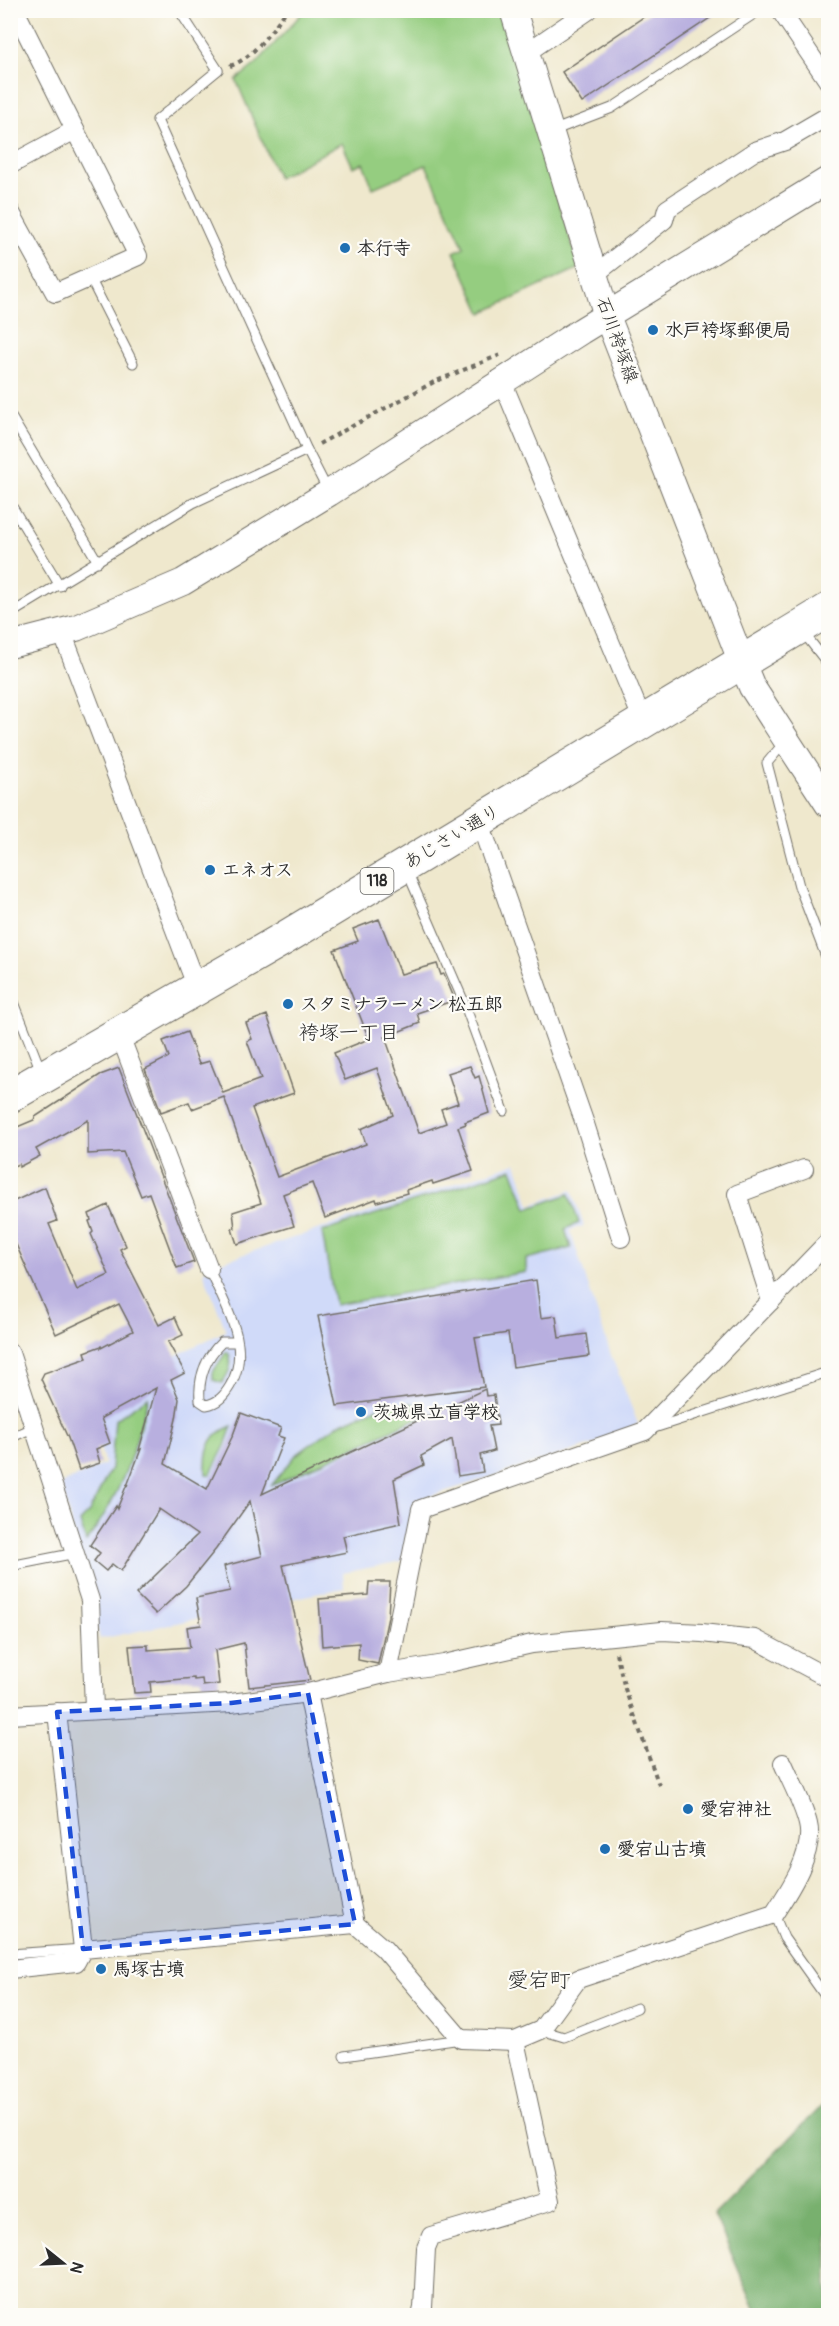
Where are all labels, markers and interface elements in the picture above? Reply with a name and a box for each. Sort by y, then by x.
place label: 本行寺 [357,237,411,260]
marker: 本行寺 [338,241,352,255]
street label: 石川袴塚線 [591,294,643,386]
place label: 水戸袴塚郵便局 [665,319,791,342]
marker: 水戸袴塚郵便局 [646,323,660,337]
street label: あじさい通り [400,799,504,875]
place label: エネオス [222,859,293,882]
marker: エネオス [203,863,217,877]
road number: 118 [360,868,394,894]
place label: スタミナラーメン 松五郎 [300,993,502,1016]
marker: スタミナラーメン 松五郎 [281,997,295,1011]
district label: 袴塚一丁目 [299,1020,399,1045]
place label: 茨城県立盲学校 [373,1401,499,1424]
marker: 茨城県立盲学校 [354,1405,368,1419]
place label: 愛宕神社 [700,1798,772,1821]
marker: 愛宕神社 [681,1802,695,1816]
place label: 愛宕山古墳 [617,1838,707,1861]
marker: 愛宕山古墳 [598,1842,612,1856]
place label: 馬塚古墳 [113,1958,185,1981]
marker: 馬塚古墳 [94,1962,108,1976]
district label: 愛宕町 [508,1967,571,1994]
north arrow [33,2233,93,2293]
text: N [65,2259,87,2276]

